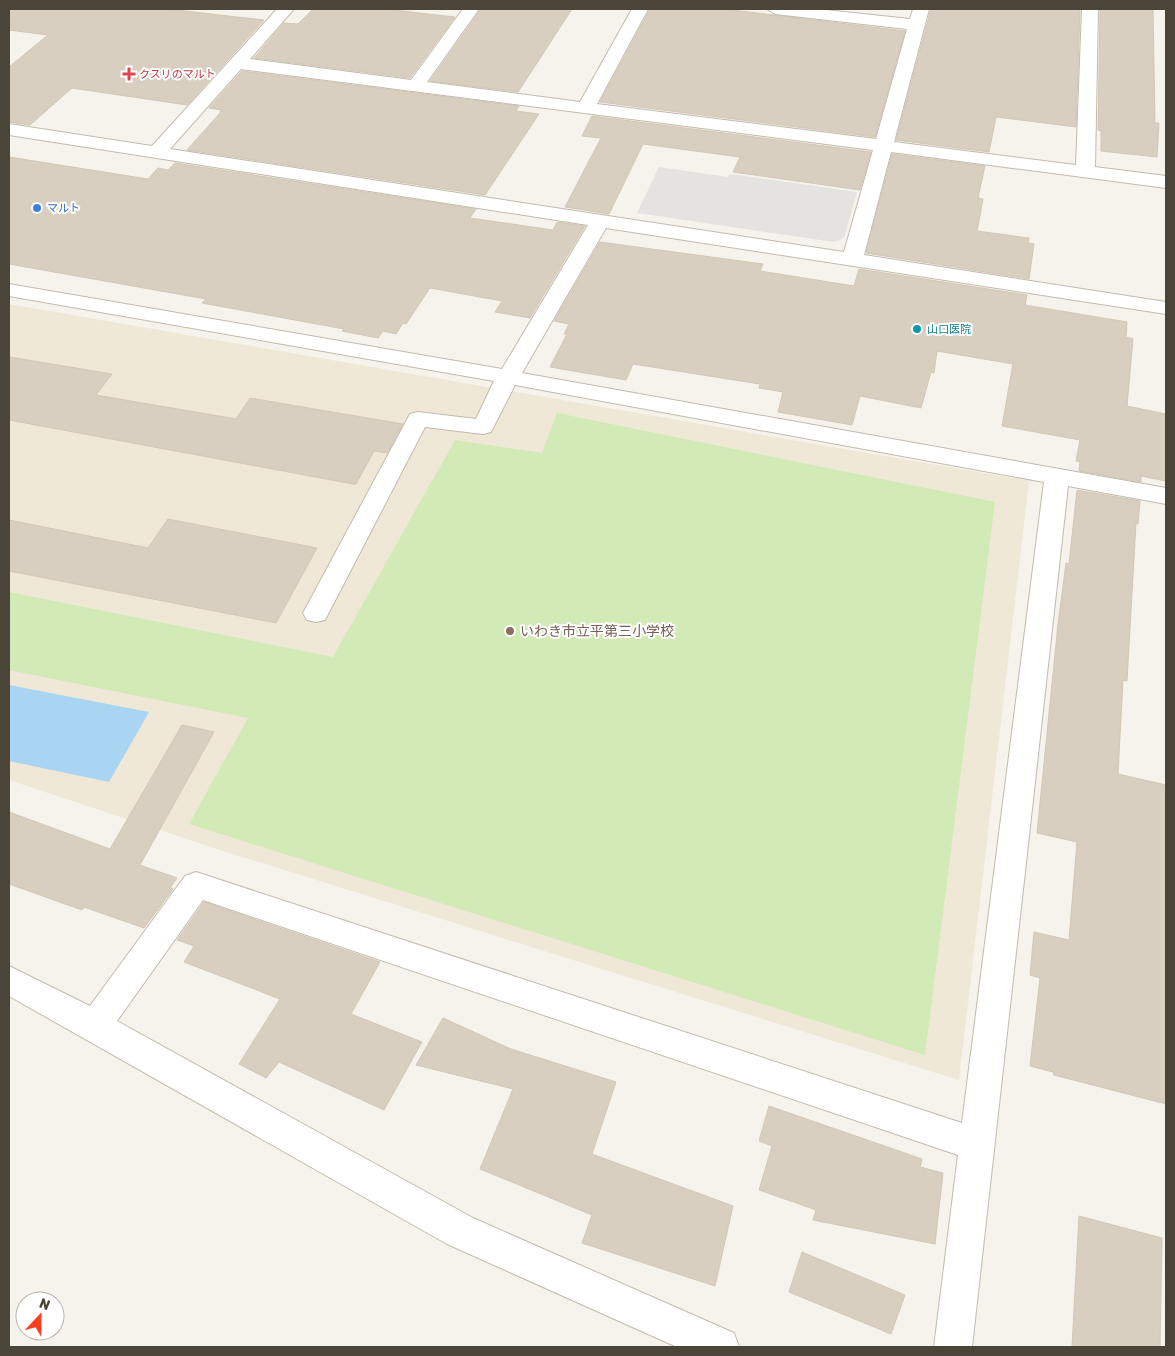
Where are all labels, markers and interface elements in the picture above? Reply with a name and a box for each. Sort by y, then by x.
marker: クスリのマルト [123,68,135,80]
place label: クスリのマルト [139,68,216,81]
marker: マルト [31,202,43,214]
place label: マルト [47,202,80,215]
marker: 山口医院 [911,323,923,335]
place label: 山口医院 [927,323,971,336]
place label: いわき市立平第三小学校 [520,623,674,640]
marker: いわき市立平第三小学校 [504,625,516,637]
north arrow [15,1291,65,1341]
text: N [37,1295,53,1314]

